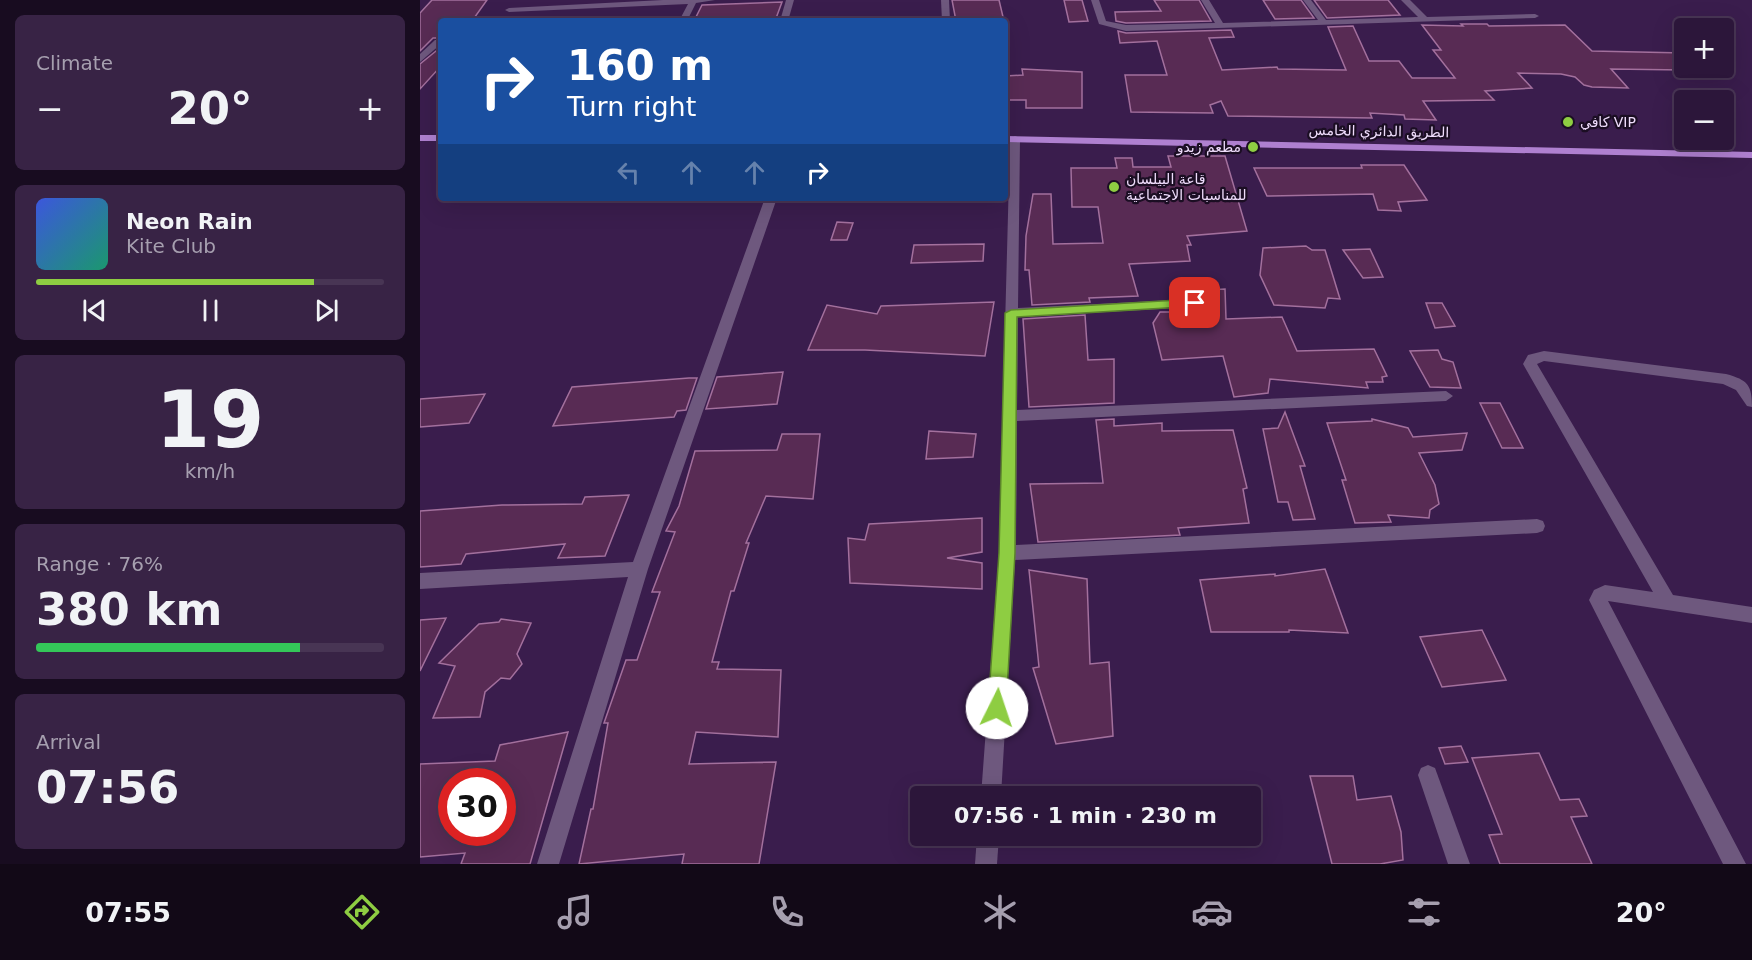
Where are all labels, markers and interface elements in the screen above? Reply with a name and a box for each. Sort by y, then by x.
map controls [1674,18,1734,150]
button: + [1674,18,1734,78]
text: 160 m [567,41,713,90]
icon: right [468,42,546,120]
text: Climate [36,51,113,75]
text: 20° [167,82,253,135]
text: − [36,89,64,128]
text: + [356,89,384,128]
button: − [1674,90,1734,150]
text: Turn right [567,91,696,122]
place label: كافي VIP [1580,114,1636,131]
marker: كافي VIP [1561,115,1575,129]
street label: الطريق الدائري الخامس [1309,122,1449,141]
place label: مطعم زيدو [1176,139,1241,156]
marker: مطعم زيدو [1246,140,1260,154]
icon: left [612,156,645,189]
icon: ahead [675,156,708,189]
icon: ahead [738,156,771,189]
icon: right [801,156,834,189]
place label: قاعة البيلسان للمناسبات الاجتماعية [1126,171,1247,203]
marker: قاعة البيلسان للمناسبات الاجتماعية [1107,180,1121,194]
text: Neon Rain [126,209,253,234]
text: Kite Club [126,234,216,258]
pin [1169,277,1220,328]
icon: arrive [1178,286,1211,319]
icon: previous [78,294,111,327]
icon: pause [194,294,227,327]
icon: next [310,294,343,327]
text: 19 [156,375,264,465]
text: km/h [185,459,235,483]
text: Range · 76% [36,552,163,576]
text: 380 km [36,583,222,636]
position arrow [965,676,1029,740]
text: Arrival [36,730,101,754]
text: 07:56 [36,761,179,814]
speed limit sign: 30 [438,768,516,846]
text: 07:56 · 1 min · 230 m [954,803,1217,828]
icon: directions [341,891,383,933]
icon: music [554,891,596,933]
icon: phone [766,891,808,933]
icon: climate [979,891,1021,933]
icon: car [1191,891,1233,933]
icon: filters [1403,891,1445,933]
text: 07:55 [85,897,171,928]
text: 20° [1616,897,1667,928]

